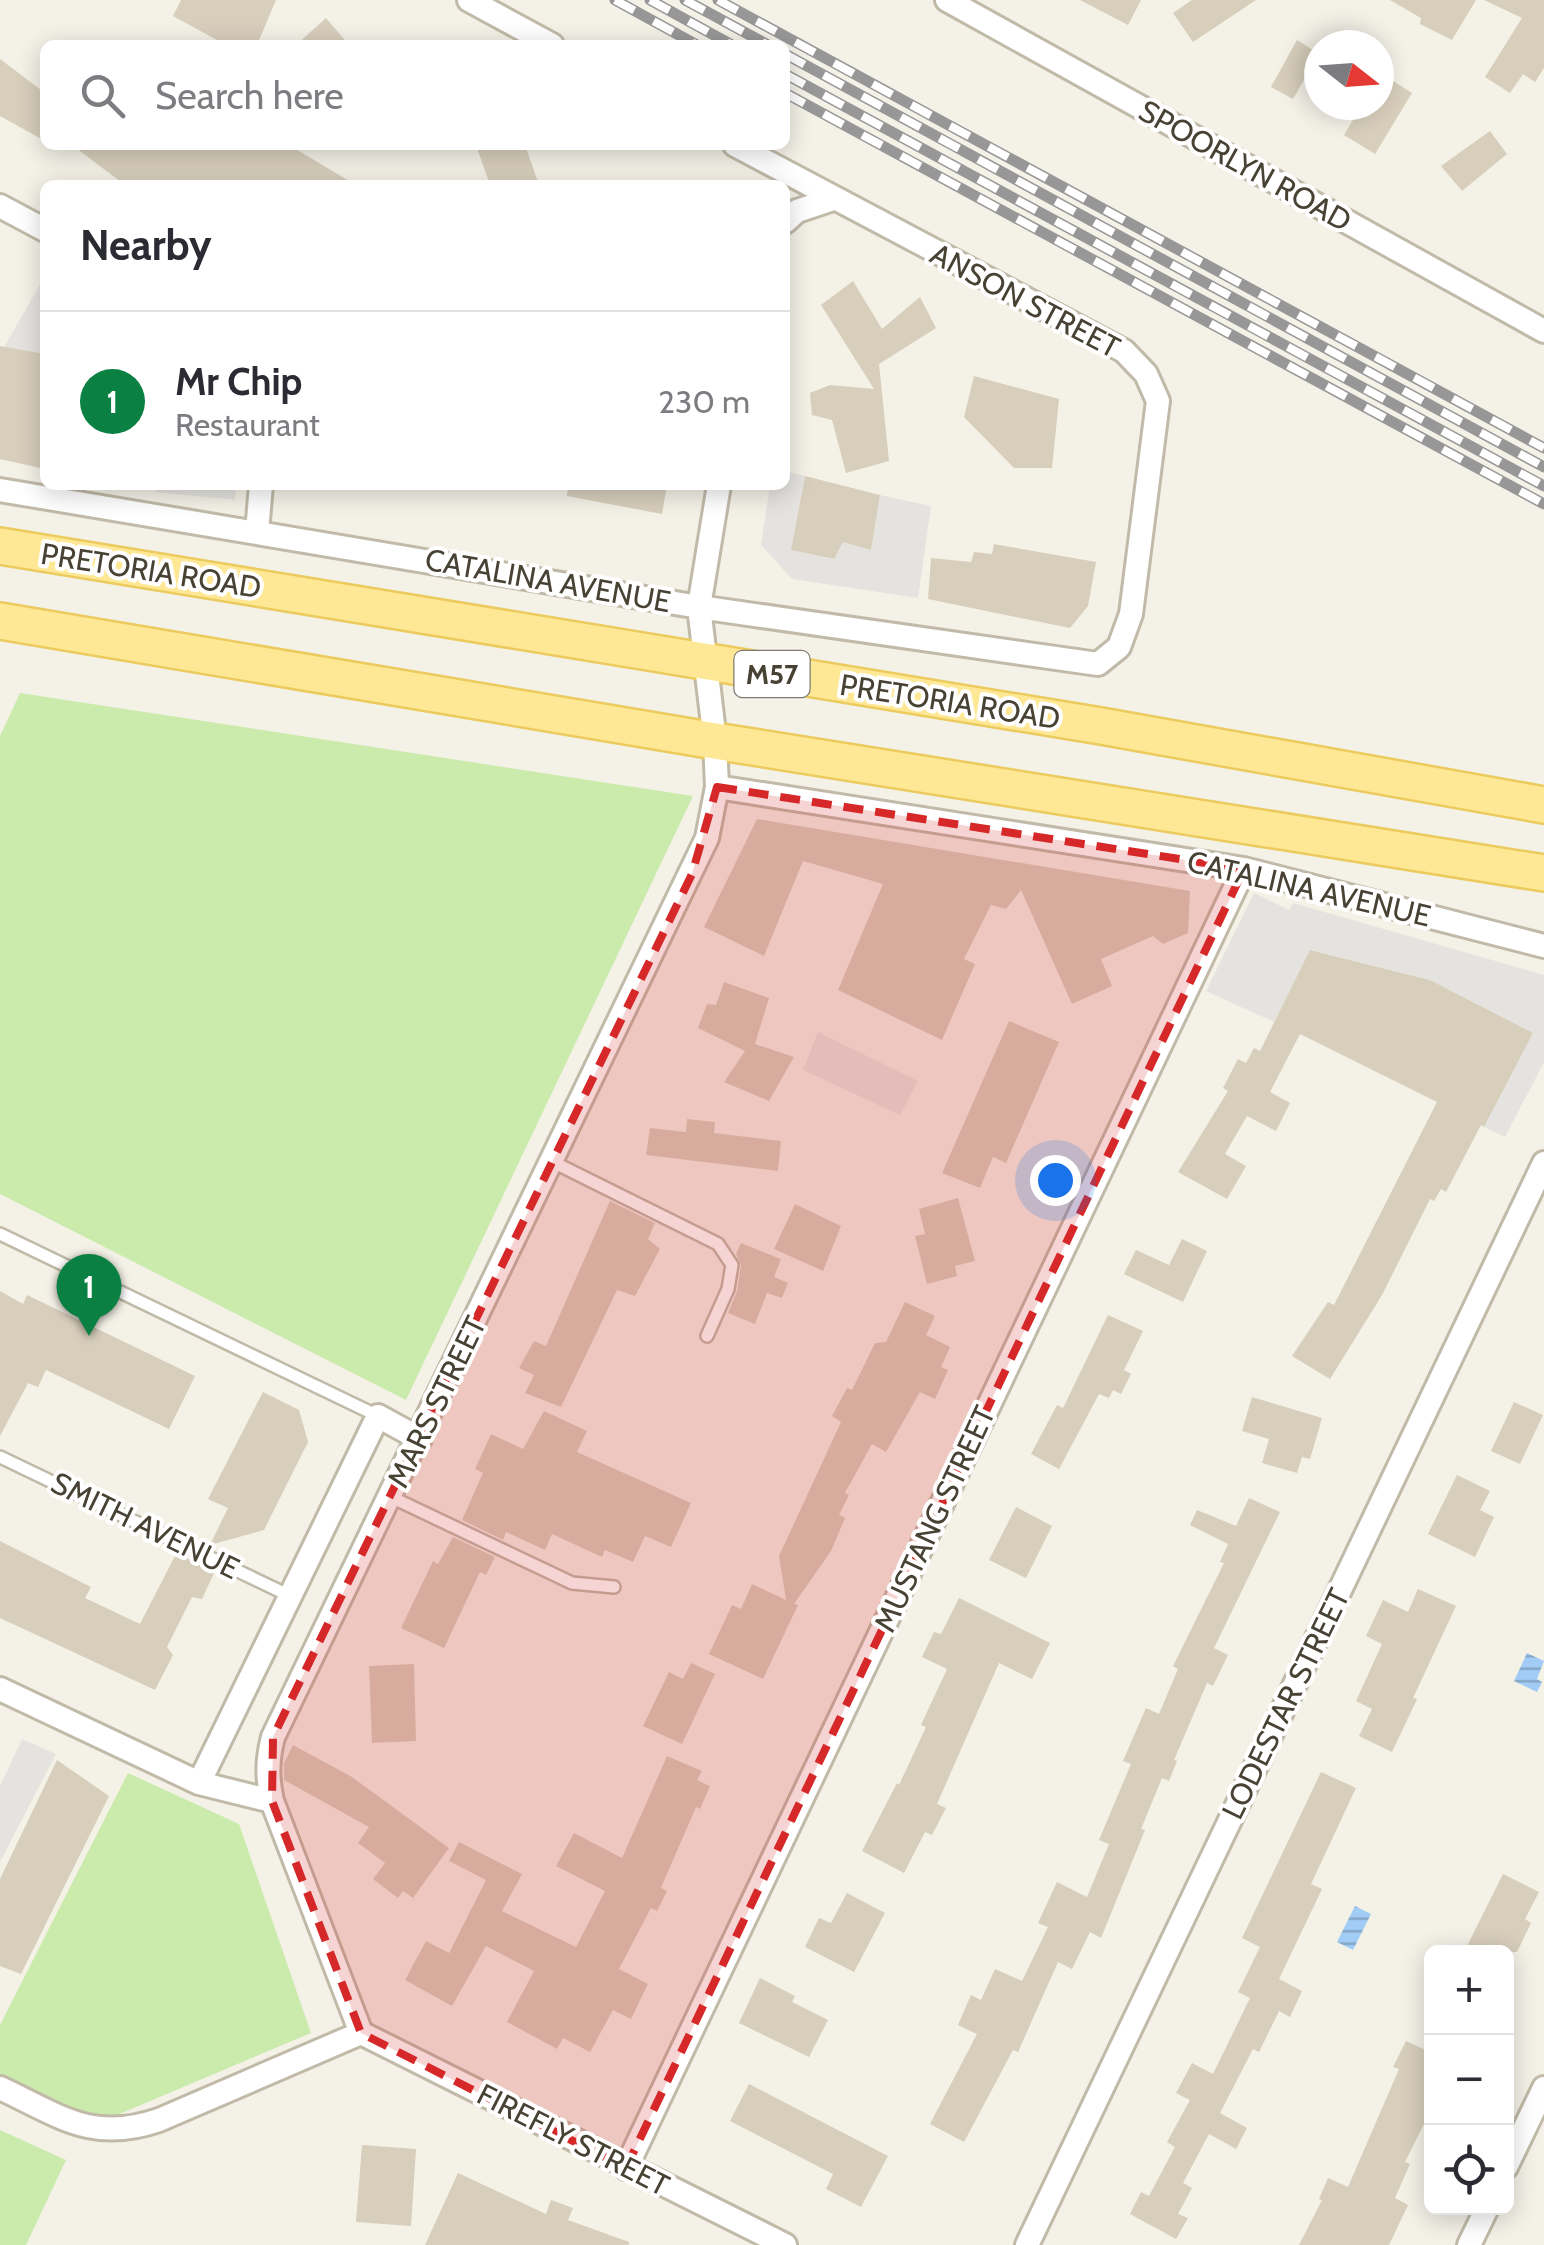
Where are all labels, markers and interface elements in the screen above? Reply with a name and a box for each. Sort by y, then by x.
north arrow [1304,30,1394,120]
search box [40,40,790,150]
icon: search [75,68,130,123]
text: Search here [155,72,344,119]
street label: SPOORLYN ROAD [1133,92,1358,239]
text: Nearby [80,219,212,271]
street label: ANSON STREET [924,235,1126,366]
text: Mr Chip [175,358,302,405]
text: 1 [107,382,118,421]
text: 230 m [658,382,750,421]
text: Restaurant [175,405,320,444]
street label: PRETORIA ROAD [38,535,264,606]
street label: CATALINA AVENUE [422,541,674,620]
road number: M57 [734,651,810,697]
street label: PRETORIA ROAD [837,666,1063,737]
street label: CATALINA AVENUE [1184,843,1434,935]
your location [1030,1155,1081,1206]
pin: 1 [56,1254,122,1336]
street label: MARS STREET [379,1310,494,1493]
street label: MUSTANG STREET [866,1400,1003,1638]
street label: SMITH AVENUE [45,1464,245,1587]
street label: LODESTAR STREET [1214,1582,1357,1825]
map controls [1424,1945,1514,2215]
button: + [1424,1945,1514,2035]
button: − [1424,2035,1514,2125]
street label: FIREFLY STREET [471,2075,675,2204]
button: locate [1424,2125,1514,2215]

